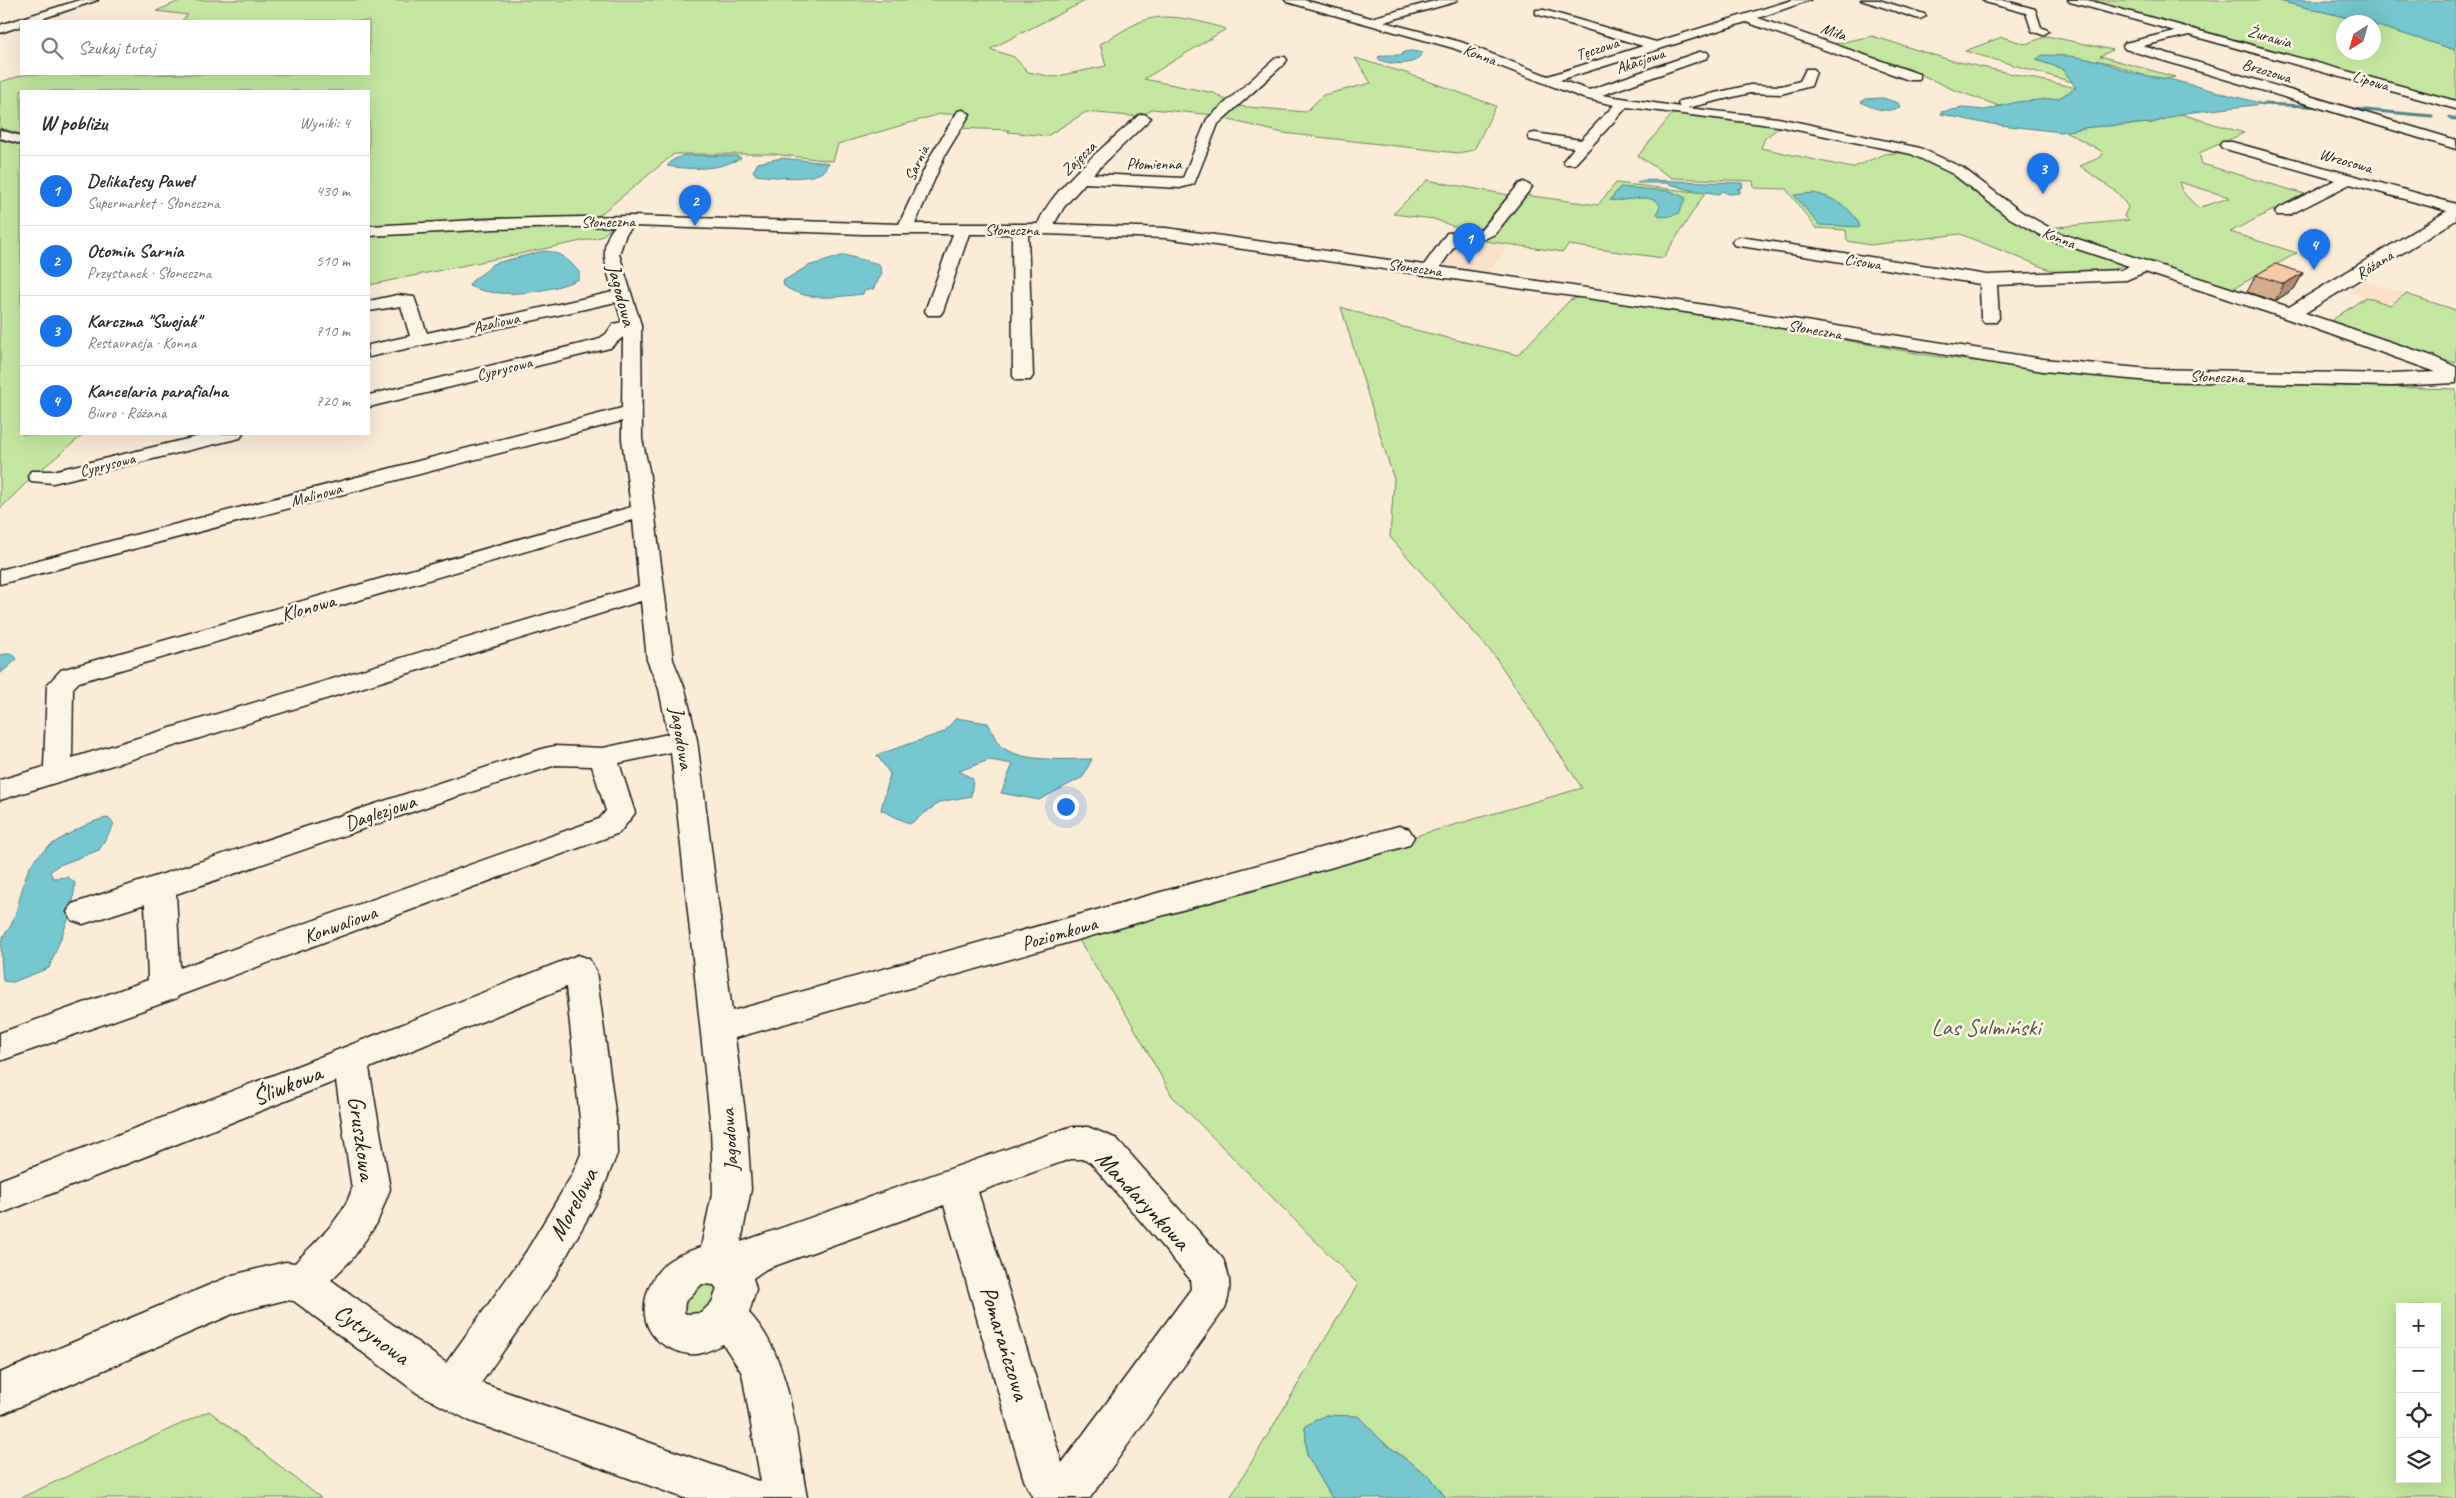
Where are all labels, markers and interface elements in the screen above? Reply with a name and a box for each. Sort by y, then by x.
north arrow [2336,15,2381,60]
street label: Miła [1818,18,1850,46]
search box [20,20,370,75]
street label: Żurawia [2245,21,2295,53]
street label: Tęczowa [1573,32,1623,65]
icon: search [38,34,66,62]
text: Szukaj tutaj [78,36,155,60]
street label: Konna [1460,40,1500,71]
street label: Akacjowa [1613,43,1669,79]
street label: Brzozowa [2240,54,2295,88]
street label: Lipowa [2350,66,2392,96]
text: W pobliżu [40,110,107,136]
text: Wyniki: 4 [299,113,350,133]
street label: Zajęcza [1057,137,1101,180]
street label: Sarnia [900,141,934,184]
street label: Wrzosowa [2317,144,2376,178]
pin: 3 [2027,153,2059,194]
street label: Płomienna [1126,154,1183,174]
text: Delikatesy Paweł [87,169,194,193]
text: 1 [52,181,60,201]
text: 430 m [316,181,350,201]
pin: 2 [679,185,711,226]
text: Supermarket · Słoneczna [87,193,220,213]
street label: Słoneczna [581,212,637,232]
street label: Słoneczna [985,220,1040,240]
street label: Konna [2039,222,2079,254]
pin: 1 [1453,223,1485,264]
pin: 4 [2298,229,2330,270]
text: Otomin Sarnia [87,239,183,263]
street label: Różana [2352,245,2398,284]
street label: Cisowa [1843,249,1884,275]
text: 2 [52,251,60,271]
text: 510 m [316,251,350,271]
street label: Słoneczna [1387,254,1444,282]
street label: Jagodowa [601,261,642,330]
text: Przystanek · Słoneczna [87,263,211,283]
street label: Azaliowa [471,308,522,338]
text: Karczma "Swojak" [87,309,201,333]
street label: Słoneczna [1787,315,1844,345]
text: 3 [52,321,60,341]
text: 710 m [316,321,350,341]
text: Restauracja · Konna [87,333,196,353]
street label: Cyprysowa [475,352,535,385]
street label: Słoneczna [2190,366,2246,388]
text: Kancelaria parafialna [87,379,228,403]
text: 4 [52,391,60,411]
text: 720 m [316,391,350,411]
text: Biuro · Różana [87,403,166,423]
street label: Cyprysowa [78,448,138,481]
street label: Malinowa [288,478,345,511]
street label: Klonowa [278,587,340,627]
street label: Jagodowa [664,704,699,772]
street label: Daglezjowa [341,788,420,836]
your location [1053,794,1079,820]
street label: Konwaliowa [300,899,382,949]
street label: Poziomkowa [1018,910,1102,956]
park label: Las Sulmiński [1931,1012,2043,1042]
street label: Śliwkowa [248,1057,328,1112]
street label: Gruszkowa [341,1094,383,1184]
street label: Jagodowa [715,1107,744,1173]
street label: Mandarynkowa [1089,1144,1198,1257]
street label: Morelowa [542,1161,605,1245]
street label: Pomarańczowa [973,1282,1037,1405]
street label: Cytrynowa [329,1297,417,1372]
map controls [2396,1303,2441,1483]
button: + [2396,1303,2441,1348]
button: − [2396,1348,2441,1393]
button: locate [2396,1393,2441,1438]
button: layers [2396,1438,2441,1483]

